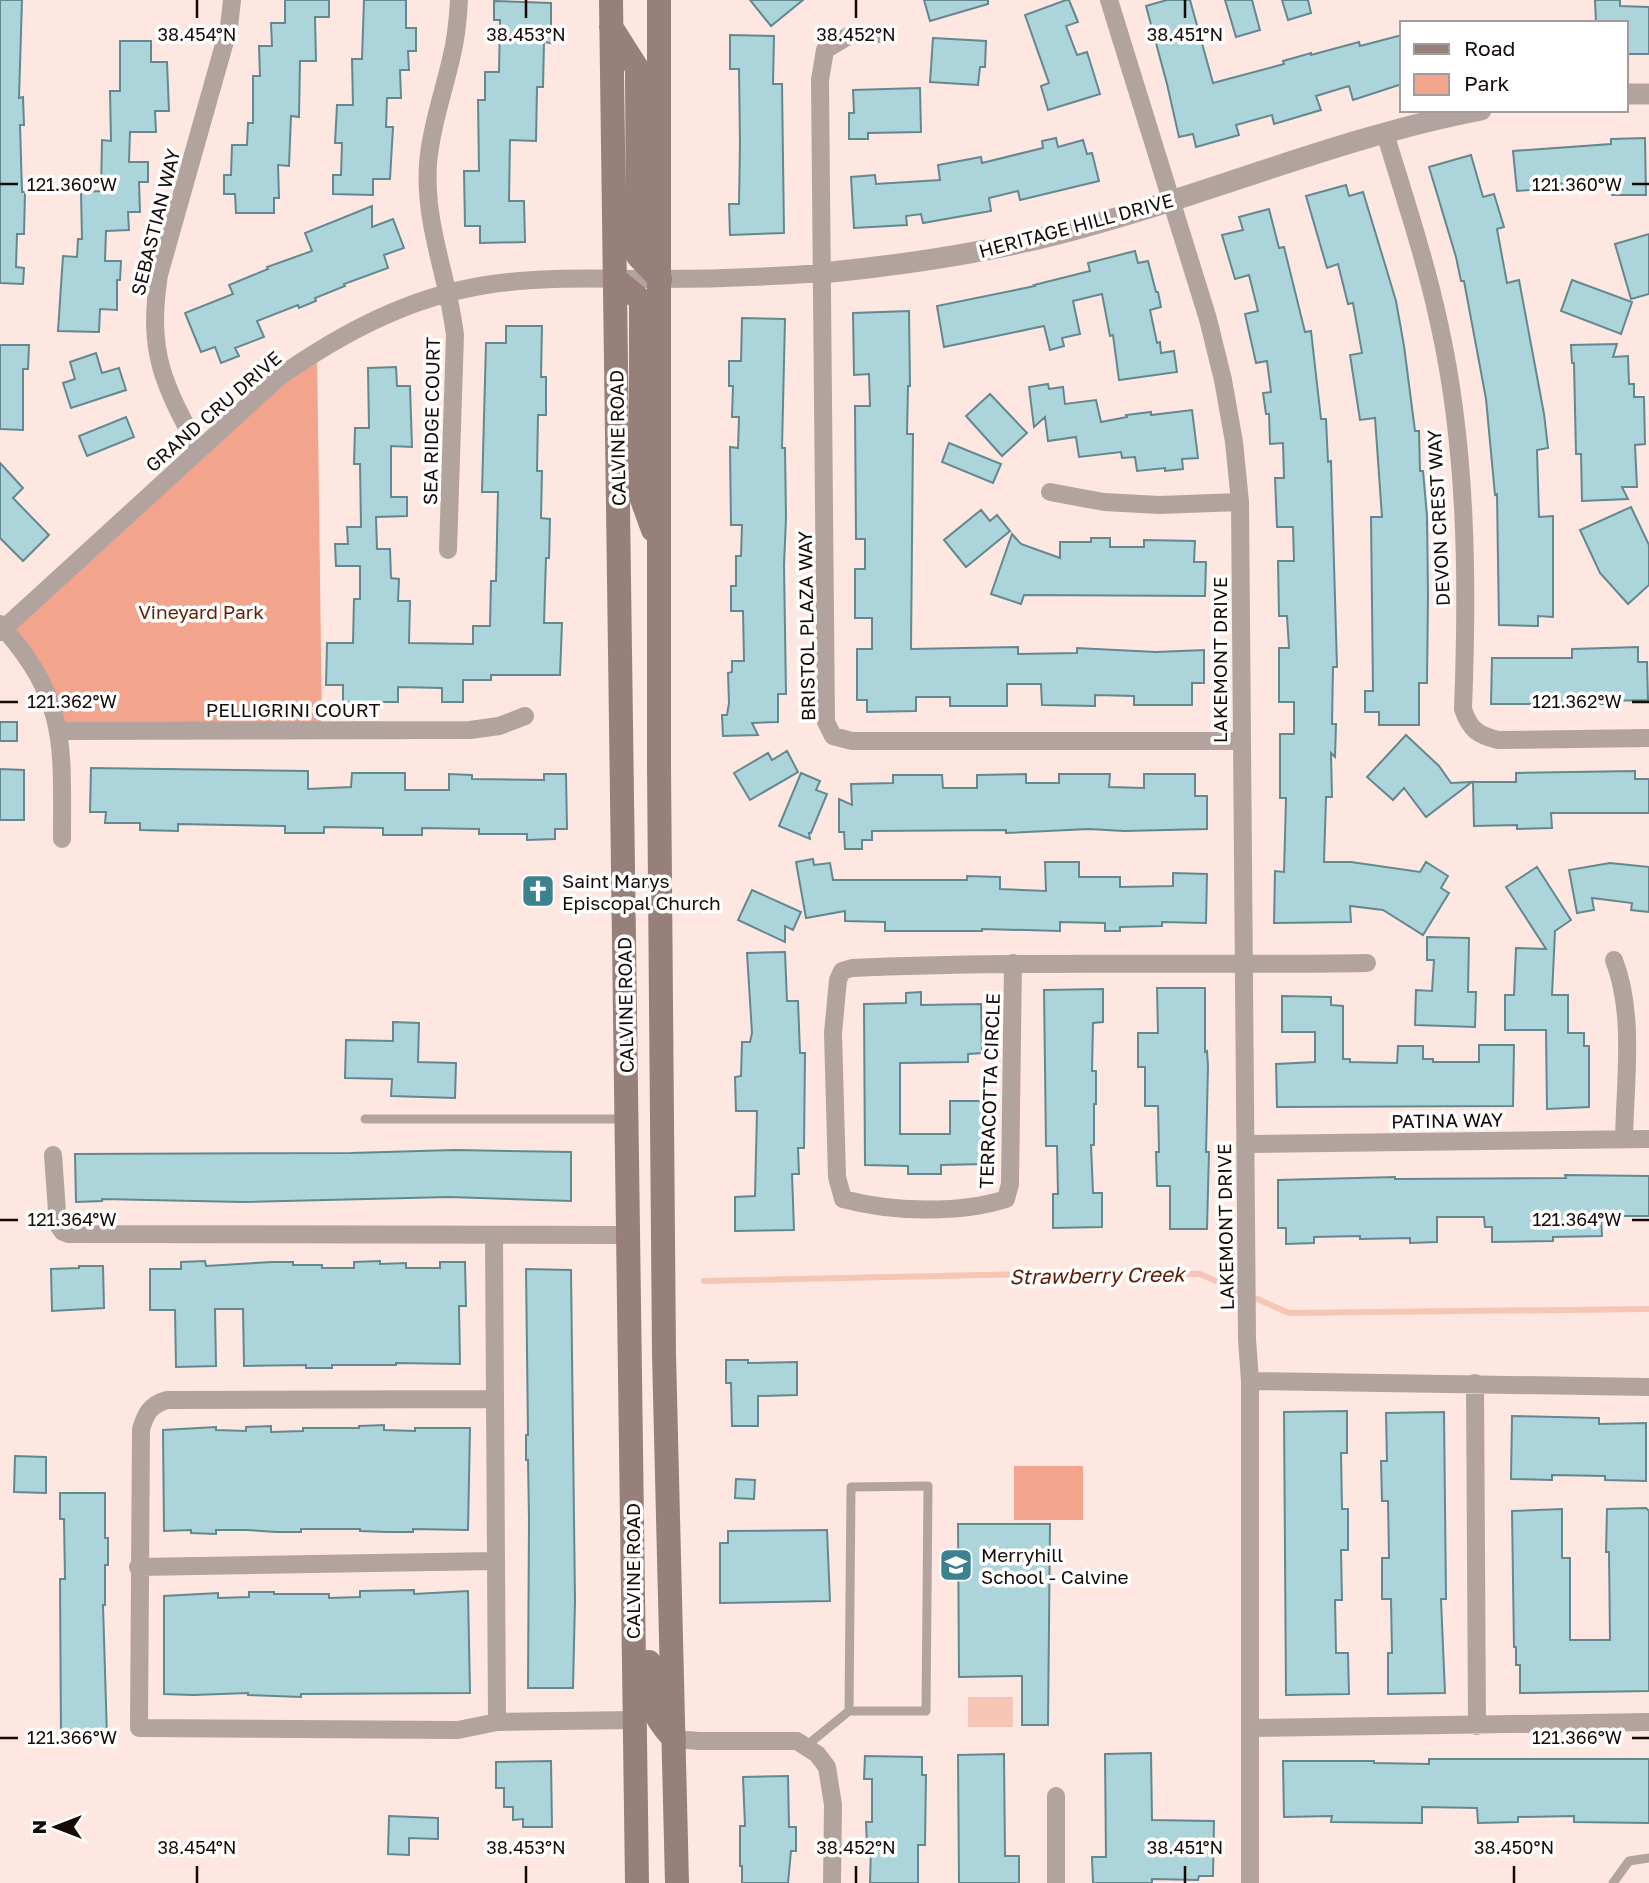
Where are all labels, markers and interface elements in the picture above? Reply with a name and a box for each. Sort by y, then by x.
legend [1400,21,1628,112]
text: 38.454°N [157,23,237,45]
text: 38.453°N [486,23,566,45]
text: 38.452°N [816,23,896,45]
text: 38.451°N [1147,23,1223,45]
text: Road [1464,35,1515,61]
text: Park [1464,70,1510,96]
street label: SEBASTIAN WAY [126,146,184,298]
text: 121.360°W [27,173,117,195]
text: 121.360°W [1532,173,1622,195]
street label: HERITAGE HILL DRIVE [976,188,1176,262]
street label: SEA RIDGE COURT [418,336,444,505]
street label: GRAND CRU DRIVE [140,346,286,476]
street label: CALVINE ROAD [604,370,630,506]
street label: DEVON CREST WAY [1422,429,1454,607]
street label: BRISTOL PLAZA WAY [793,531,819,721]
street label: LAKEMONT DRIVE [1208,577,1231,743]
park label: Vineyard Park [138,600,264,623]
text: 121.362°W [27,690,117,712]
text: 121.362°W [1532,690,1622,712]
street label: PELLIGRINI COURT [206,698,380,721]
place label: Saint Marys Episcopal Church [562,869,721,914]
church icon: Saint Marys Episcopal Church [519,872,557,910]
street label: CALVINE ROAD [612,937,638,1073]
street label: TERRACOTTA CIRCLE [974,993,1004,1189]
street label: PATINA WAY [1391,1108,1503,1132]
street label: LAKEMONT DRIVE [1212,1143,1238,1311]
text: 121.364°W [27,1208,117,1230]
text: 121.364°W [1532,1208,1622,1230]
water label: Strawberry Creek [1009,1260,1187,1290]
street label: CALVINE ROAD [621,1503,644,1639]
place label: Merryhill School - Calvine [981,1543,1129,1588]
school or university icon: Merryhill School - Calvine [937,1546,975,1584]
text: 121.366°W [27,1726,117,1748]
text: 121.366°W [1532,1726,1622,1748]
north arrow [21,1792,91,1862]
text: N [27,1820,50,1834]
text: 38.454°N [157,1836,237,1858]
text: 38.453°N [486,1836,566,1858]
text: 38.452°N [816,1836,896,1858]
text: 38.451°N [1147,1836,1223,1858]
text: 38.450°N [1474,1836,1554,1858]

